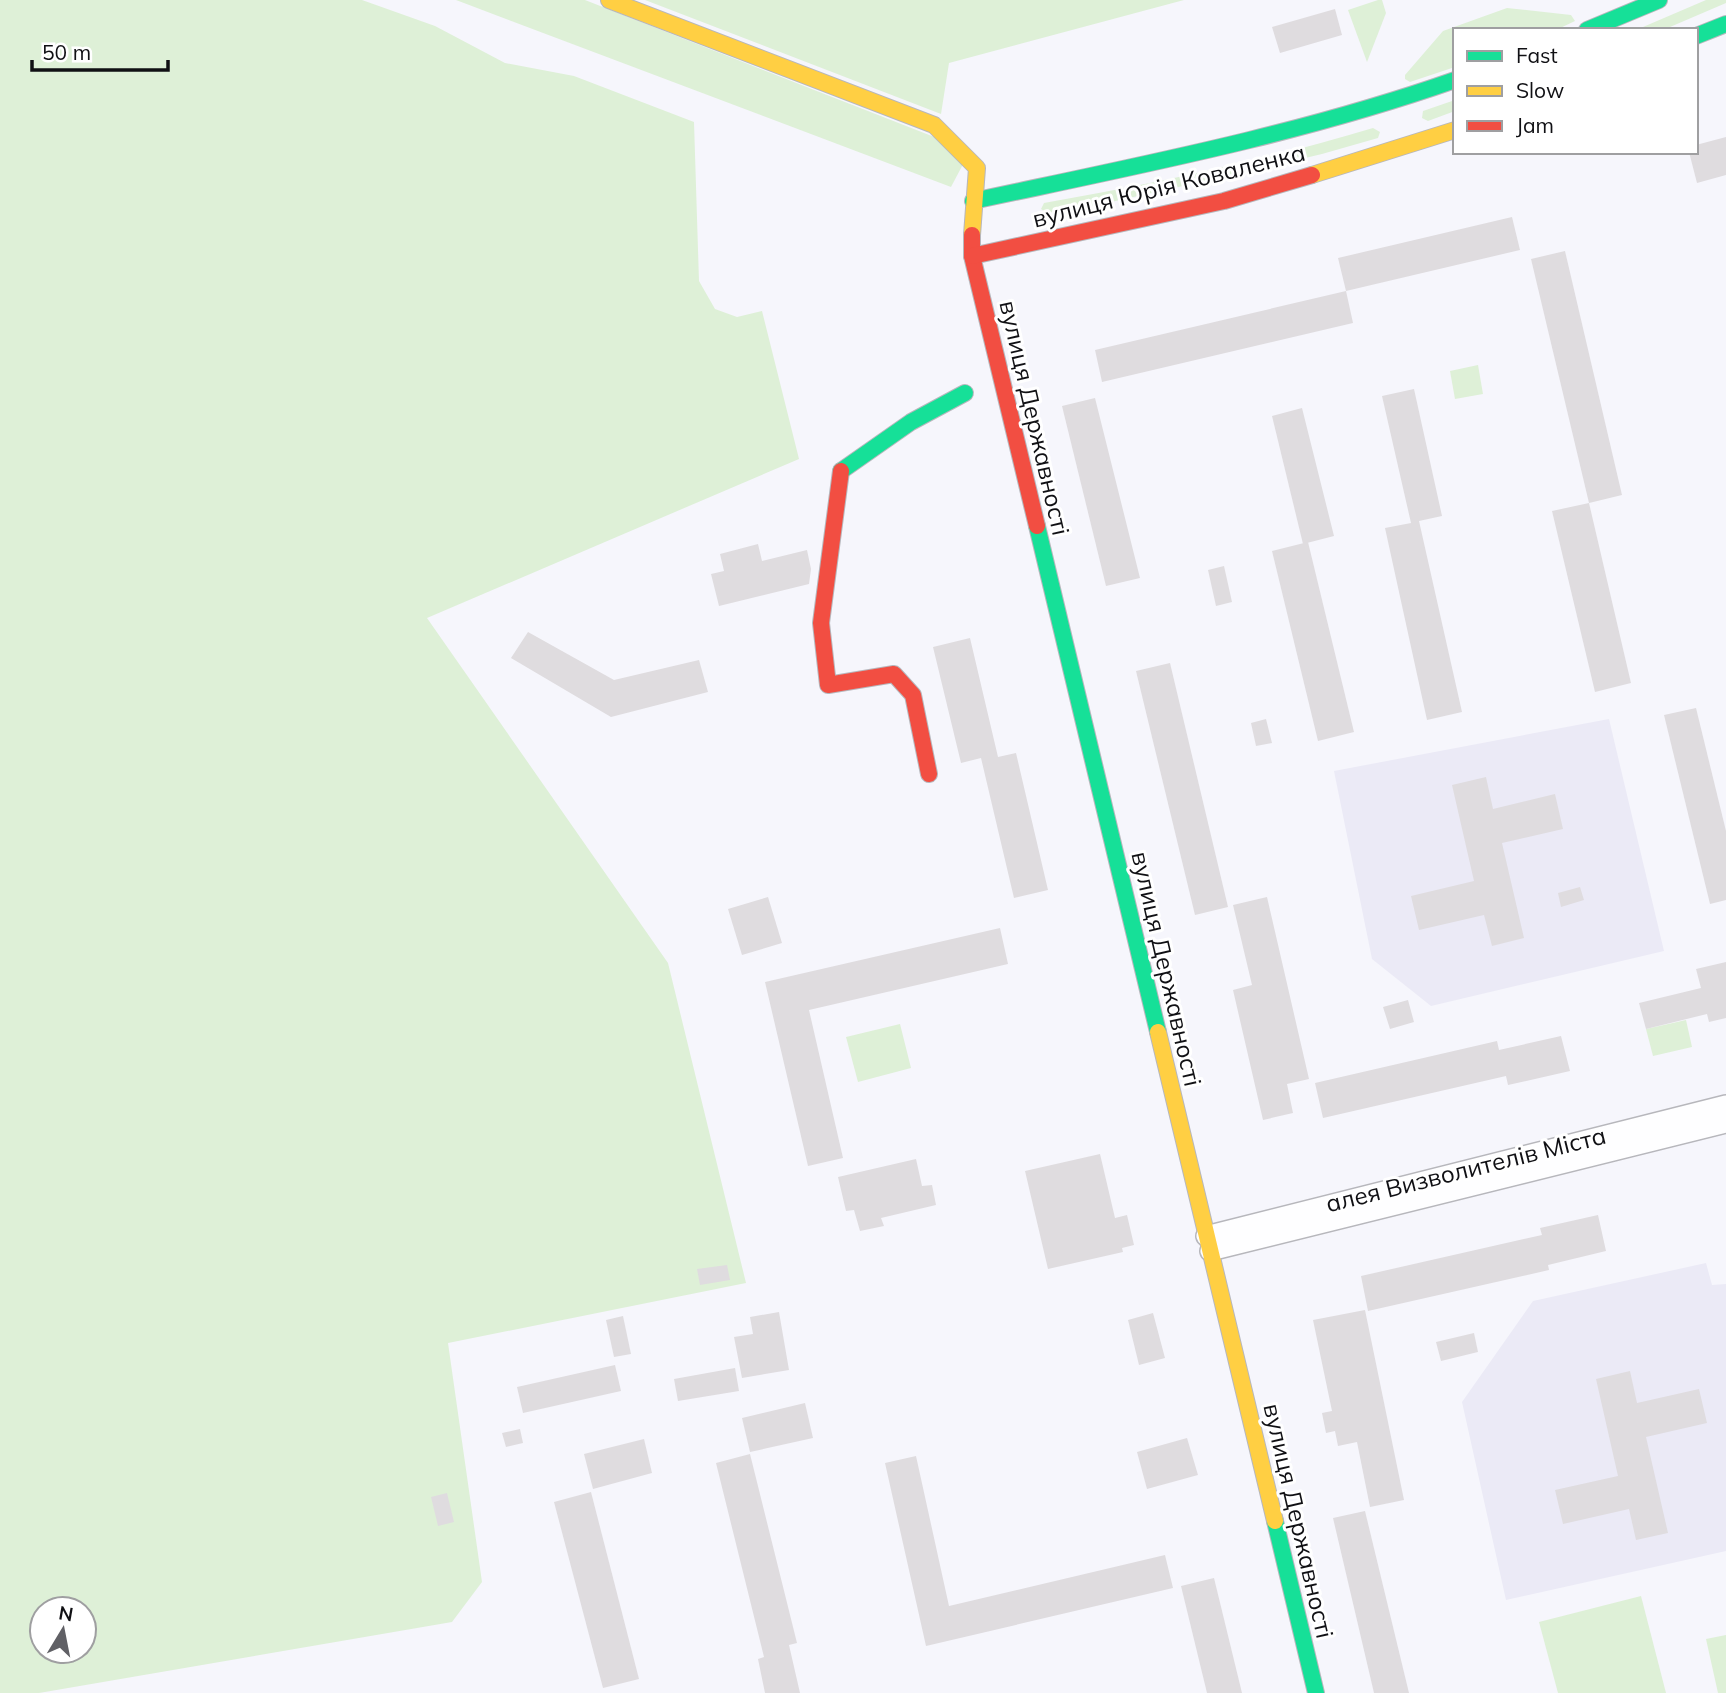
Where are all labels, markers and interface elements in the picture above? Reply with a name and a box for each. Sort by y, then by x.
scale bar [32,28,168,72]
legend [1453,28,1698,154]
text: 50 m [42,39,91,65]
text: Fast [1516,42,1558,68]
text: Slow [1516,77,1564,103]
text: Jam [1516,112,1554,138]
street label: вулиця Юрія Коваленка [1029,137,1308,233]
street label: вулиця Державності [993,297,1077,538]
street label: вулиця Державності [1125,848,1209,1089]
street label: алея Визволителів Міста [1322,1120,1609,1218]
street label: вулиця Державності [1257,1400,1341,1641]
north arrow [28,1595,98,1665]
text: N [57,1600,75,1626]

